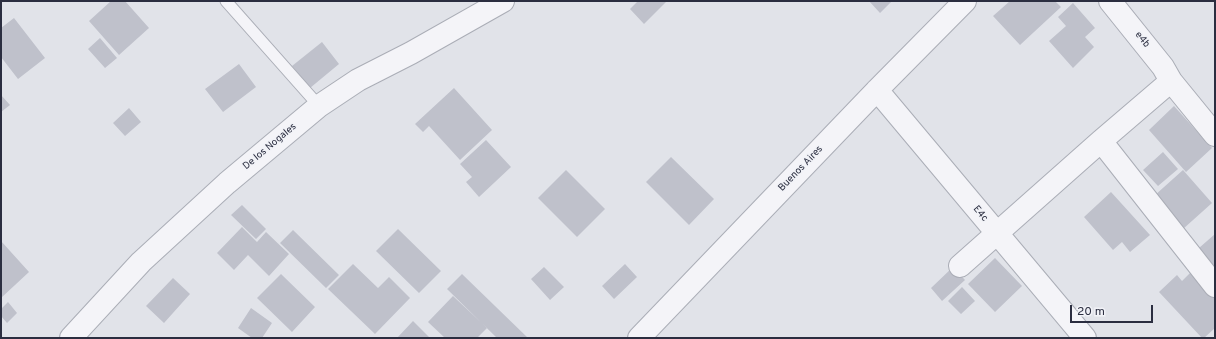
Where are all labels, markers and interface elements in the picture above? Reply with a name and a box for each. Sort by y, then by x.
street label: e4b [1132,30,1152,50]
street label: De los Nogales [241,121,299,173]
street label: Buenos Aires [776,144,826,194]
street label: E4c [970,204,990,224]
scale bar [1072,297,1155,323]
text: 20 m [1077,304,1105,320]

